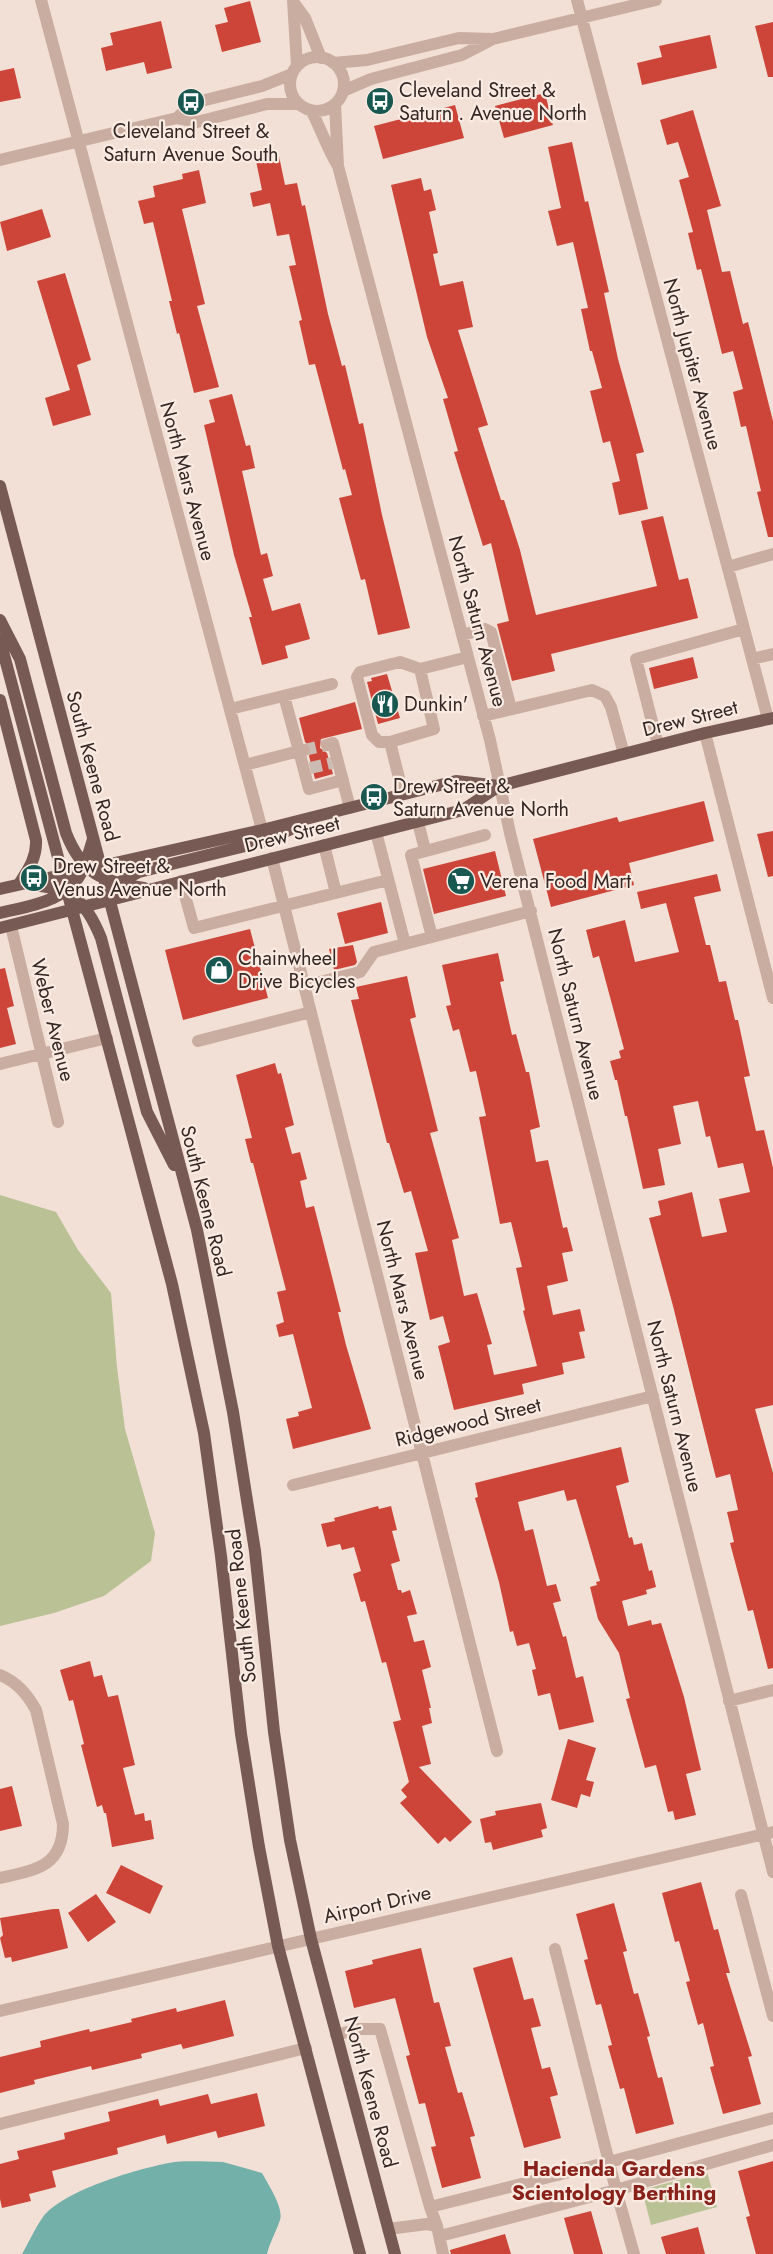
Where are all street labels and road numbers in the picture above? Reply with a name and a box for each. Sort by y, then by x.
street label: North Jupiter Avenue [656,275,729,453]
street label: North Mars Avenue [152,398,223,564]
street label: North Saturn Avenue [441,532,514,710]
street label: South Keene Road [58,688,127,845]
street label: Drew Street [639,693,741,744]
street label: Drew Street [241,809,343,860]
street label: North Saturn Avenue [540,925,611,1103]
street label: Weber Avenue [23,956,82,1084]
street label: South Keene Road [173,1122,238,1280]
street label: North Mars Avenue [369,1217,436,1383]
street label: North Saturn Avenue [639,1317,710,1495]
street label: Ridgewood Street [392,1390,544,1455]
street label: South Keene Road [219,1527,264,1684]
street label: Airport Drive [320,1878,434,1931]
street label: North Keene Road [336,2013,405,2171]

